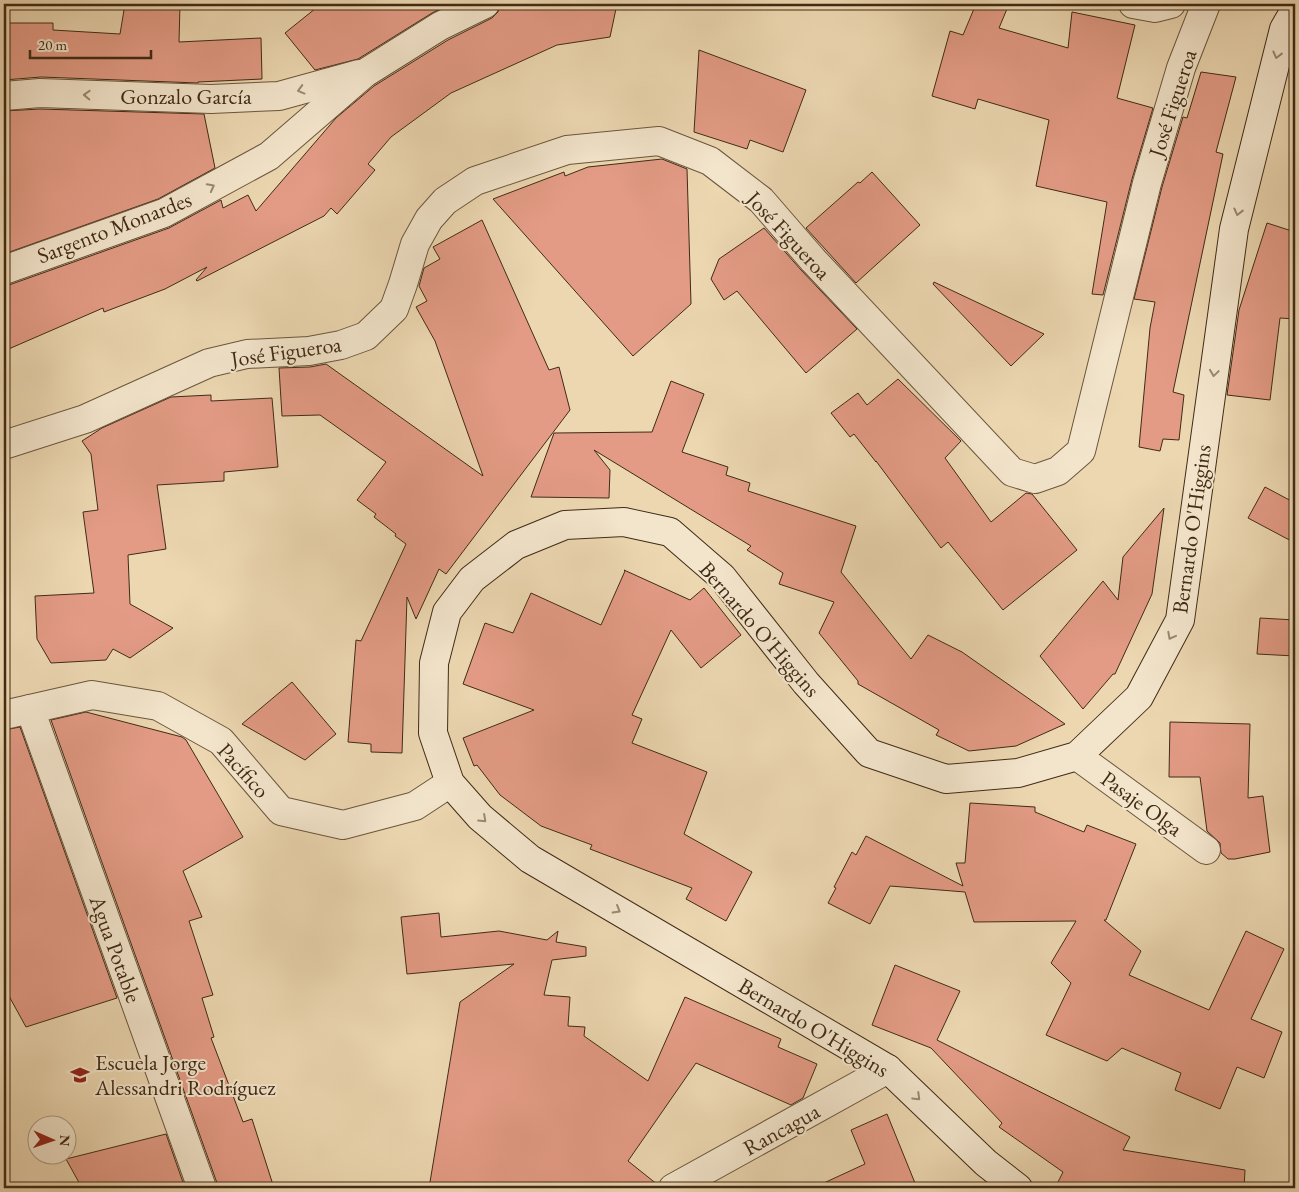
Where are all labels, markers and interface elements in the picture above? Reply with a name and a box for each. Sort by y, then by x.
scale bar [30,28,151,60]
text: 20 m [38,35,67,54]
street label: José Figueroa [1141,45,1204,163]
one-way arrow [1272,50,1283,59]
street label: Gonzalo García [120,82,252,111]
one-way arrow [297,84,305,95]
one-way arrow [83,90,90,100]
one-way arrow [206,183,215,193]
street label: José Figueroa [739,183,837,286]
street label: Sargento Monardes [33,185,196,270]
one-way arrow [1233,208,1244,217]
street label: José Figueroa [227,329,343,374]
one-way arrow [1209,369,1219,377]
street label: Bernardo O'Higgins [1165,443,1218,616]
street label: Bernardo O'Higgins [693,555,827,703]
one-way arrow [1167,631,1177,640]
street label: Pacífico [211,736,276,804]
street label: Pasaje Olga [1095,764,1188,843]
one-way arrow [477,813,486,822]
street label: Agua Potable [82,891,148,1007]
one-way arrow [612,903,621,913]
street label: Bernardo O'Higgins [733,971,894,1084]
place label: Escuela Jorge Alessandri Rodríguez [94,1048,276,1102]
school or university icon: Escuela Jorge Alessandri Rodríguez [69,1064,91,1086]
one-way arrow [912,1091,921,1100]
street label: Rancagua [738,1096,825,1162]
north arrow [28,1114,78,1164]
text: N [56,1134,74,1147]

